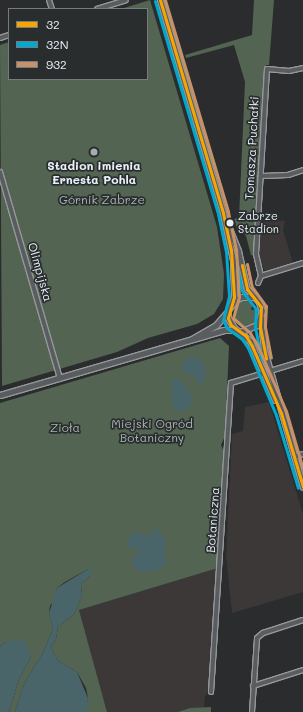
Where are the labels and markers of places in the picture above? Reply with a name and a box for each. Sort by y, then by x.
marker: Stadion imienia Ernesta Pohla [89,147,99,157]
place label: Stadion imienia Ernesta Pohla [47,159,141,187]
place label: Zabrze Stadion [238,210,279,236]
marker: Zabrze Stadion [225,218,235,228]

